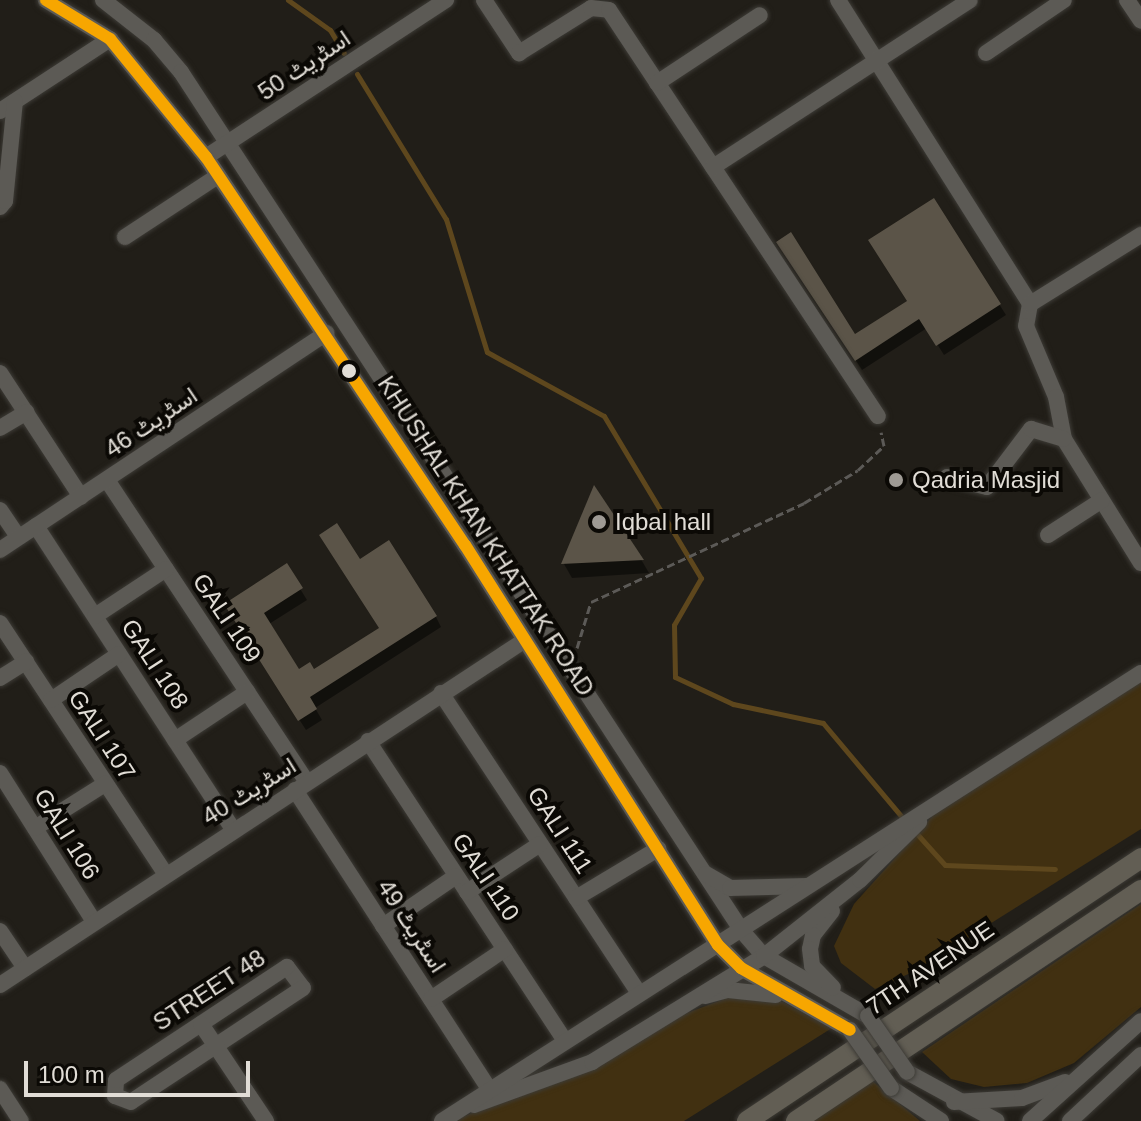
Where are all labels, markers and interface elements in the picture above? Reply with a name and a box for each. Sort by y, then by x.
street label: اسٹریٹ 50 [252,24,356,106]
unlabelled marker [341,363,357,379]
street label: KHUSHAL KHAN KHATTAK ROAD [371,370,601,702]
street label: اسٹریٹ 46 [99,381,203,463]
place label: Qadria Masjid [912,466,1060,494]
marker: Qadria Masjid [887,471,905,489]
place label: Iqbal hall [615,508,711,536]
marker: Iqbal hall [590,513,608,531]
street label: GALI 109 [187,568,267,668]
street label: GALI 108 [115,614,195,714]
street label: GALI 107 [62,685,142,785]
street label: اسٹریٹ 40 [197,751,301,831]
street label: GALI 111 [521,781,599,879]
street label: GALI 106 [28,783,106,885]
street label: GALI 110 [446,828,526,926]
street label: اسٹریٹ 49 [371,874,453,978]
street label: 7TH AVENUE [860,914,1000,1022]
street label: STREET 48 [147,943,271,1037]
scale bar [28,1045,254,1095]
text: 100 m [38,1061,105,1088]

